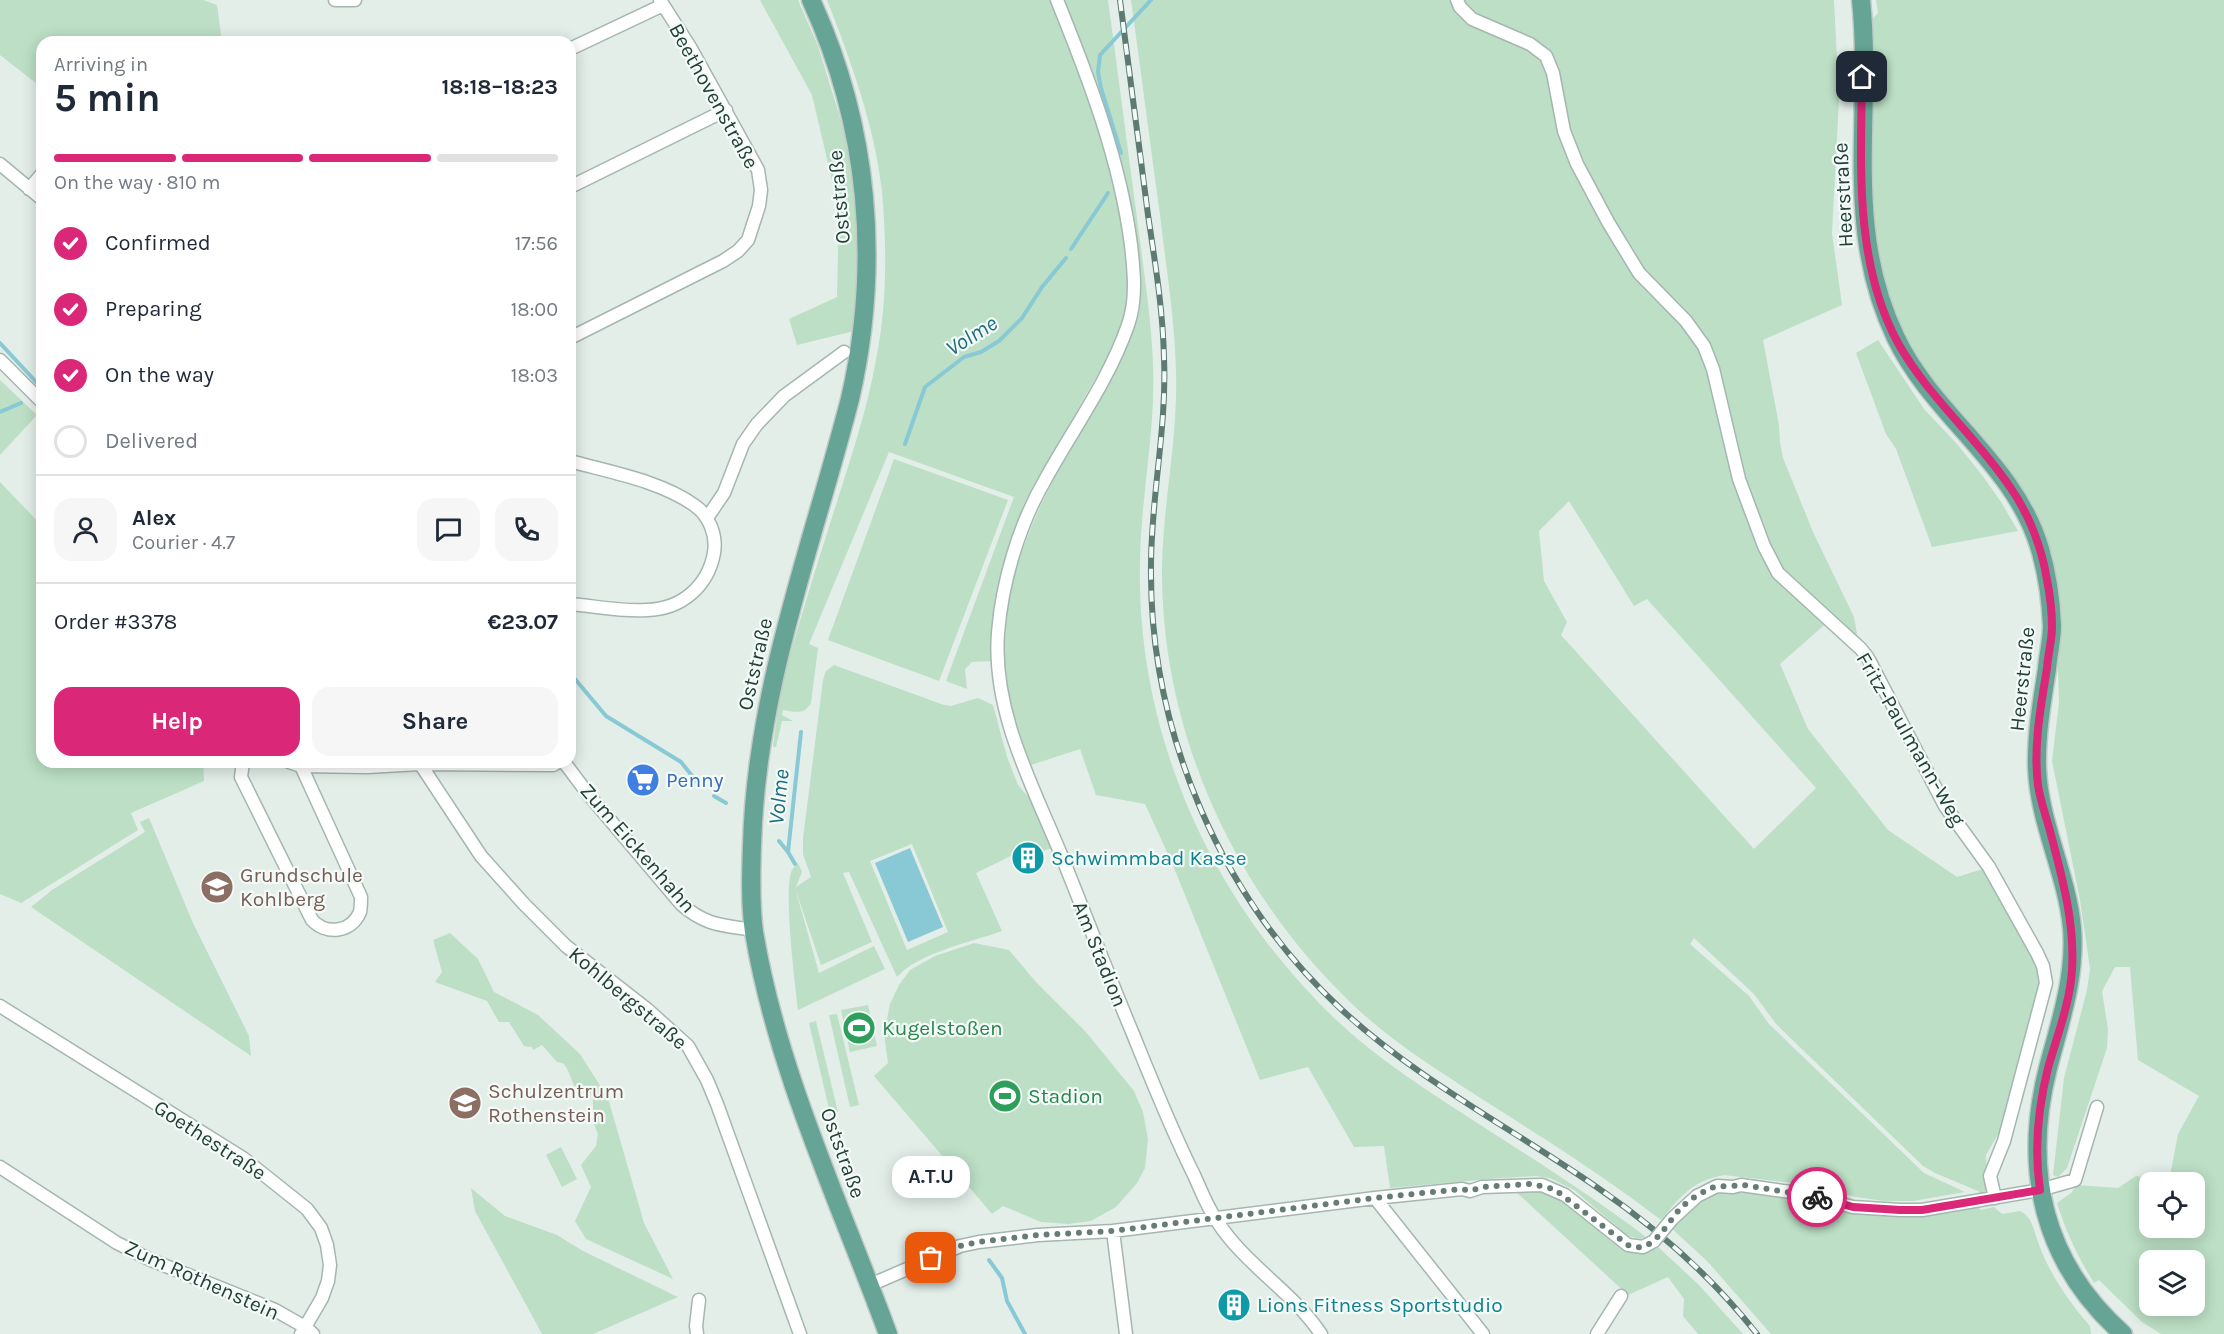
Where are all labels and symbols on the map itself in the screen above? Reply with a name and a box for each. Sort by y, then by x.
street label: Beethovenstraße [664,19,764,173]
pin [1836,51,1887,102]
street label: Heerstraße [1828,142,1858,248]
street label: Oststraße [823,149,855,245]
water label: Volme [941,310,1002,362]
street label: Oststraße [733,615,777,713]
street label: Heerstraße [2005,626,2039,732]
street label: Fritz-Paulmann-Weg [1852,648,1971,830]
supermarket icon: Penny [625,762,661,798]
place label: Penny [666,768,724,792]
water label: Volme [763,768,795,826]
street label: Zum Eickenhahn [575,778,701,918]
building icon: Schwimmbad Kasse [1010,840,1046,876]
place label: Schwimmbad Kasse [1051,846,1247,870]
place label: Grundschule Kohlberg [240,863,363,911]
school or university icon: Grundschule Kohlberg [199,869,235,905]
street label: Am Stadion [1068,898,1132,1010]
street label: Kohlbergstraße [564,942,692,1054]
sports icon: Kugelstoßen [841,1010,877,1046]
place label: Kugelstoßen [882,1016,1003,1040]
sports icon: Stadion [987,1078,1023,1114]
place label: Schulzentrum Rothenstein [488,1079,624,1127]
place label: Stadion [1028,1084,1103,1108]
school or university icon: Schulzentrum Rothenstein [447,1085,483,1121]
street label: Goethestraße [149,1095,271,1185]
street label: Oststraße [816,1105,870,1201]
callout: A.T.U [892,1156,970,1198]
courier [1787,1167,1847,1227]
pin [905,1232,956,1283]
street label: Zum Rothenstein [121,1235,283,1325]
building icon: Lions Fitness Sportstudio [1216,1287,1252,1323]
place label: Lions Fitness Sportstudio [1257,1293,1503,1317]

